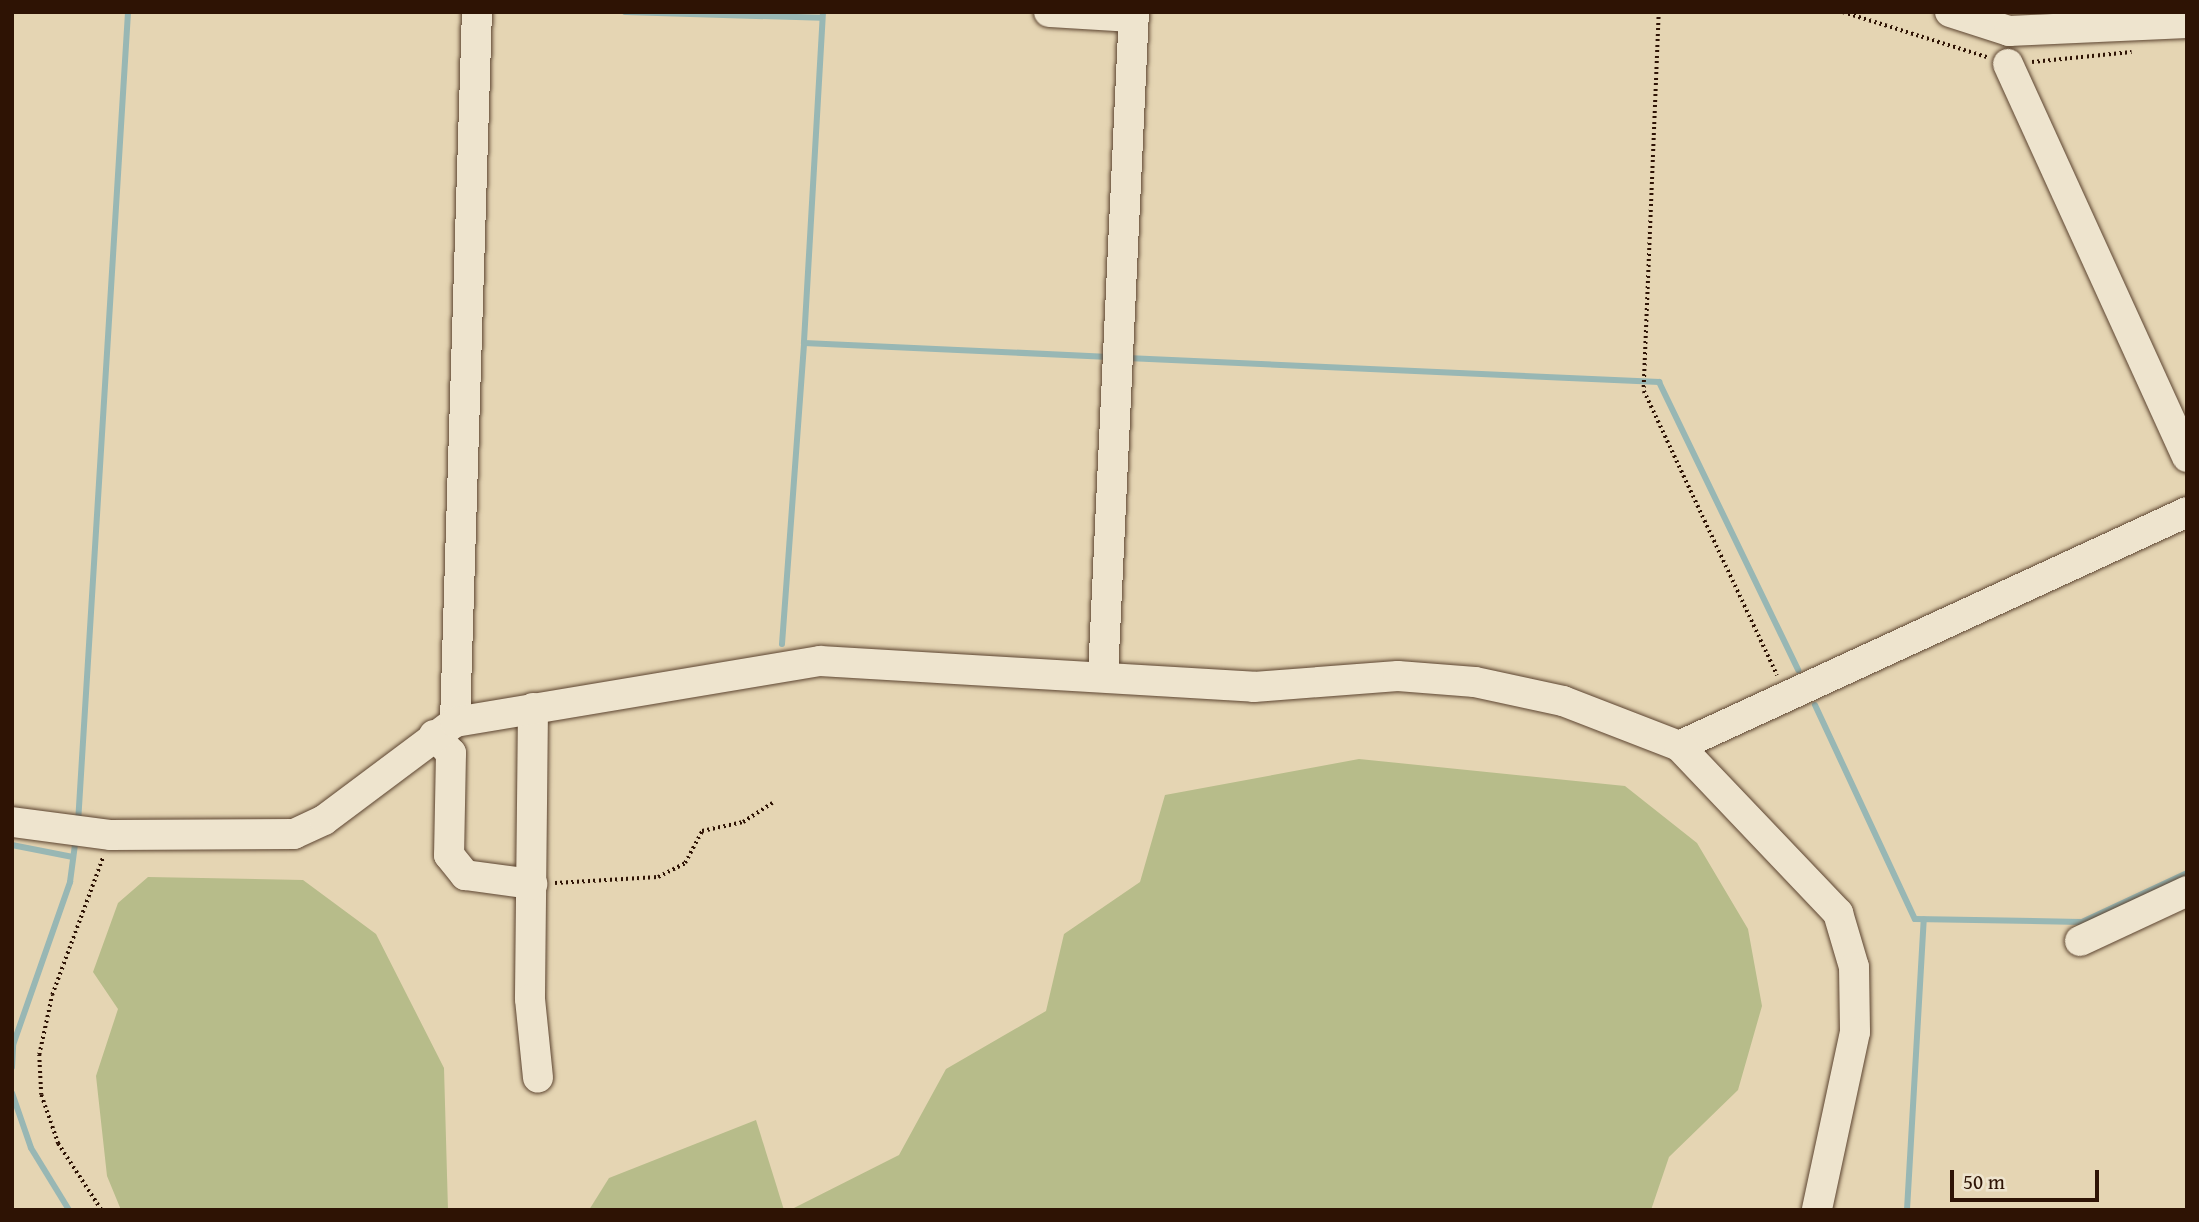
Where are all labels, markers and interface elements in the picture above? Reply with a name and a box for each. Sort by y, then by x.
scale bar [1954,1156,2103,1200]
text: 50 m [1963,1166,2005,1197]

